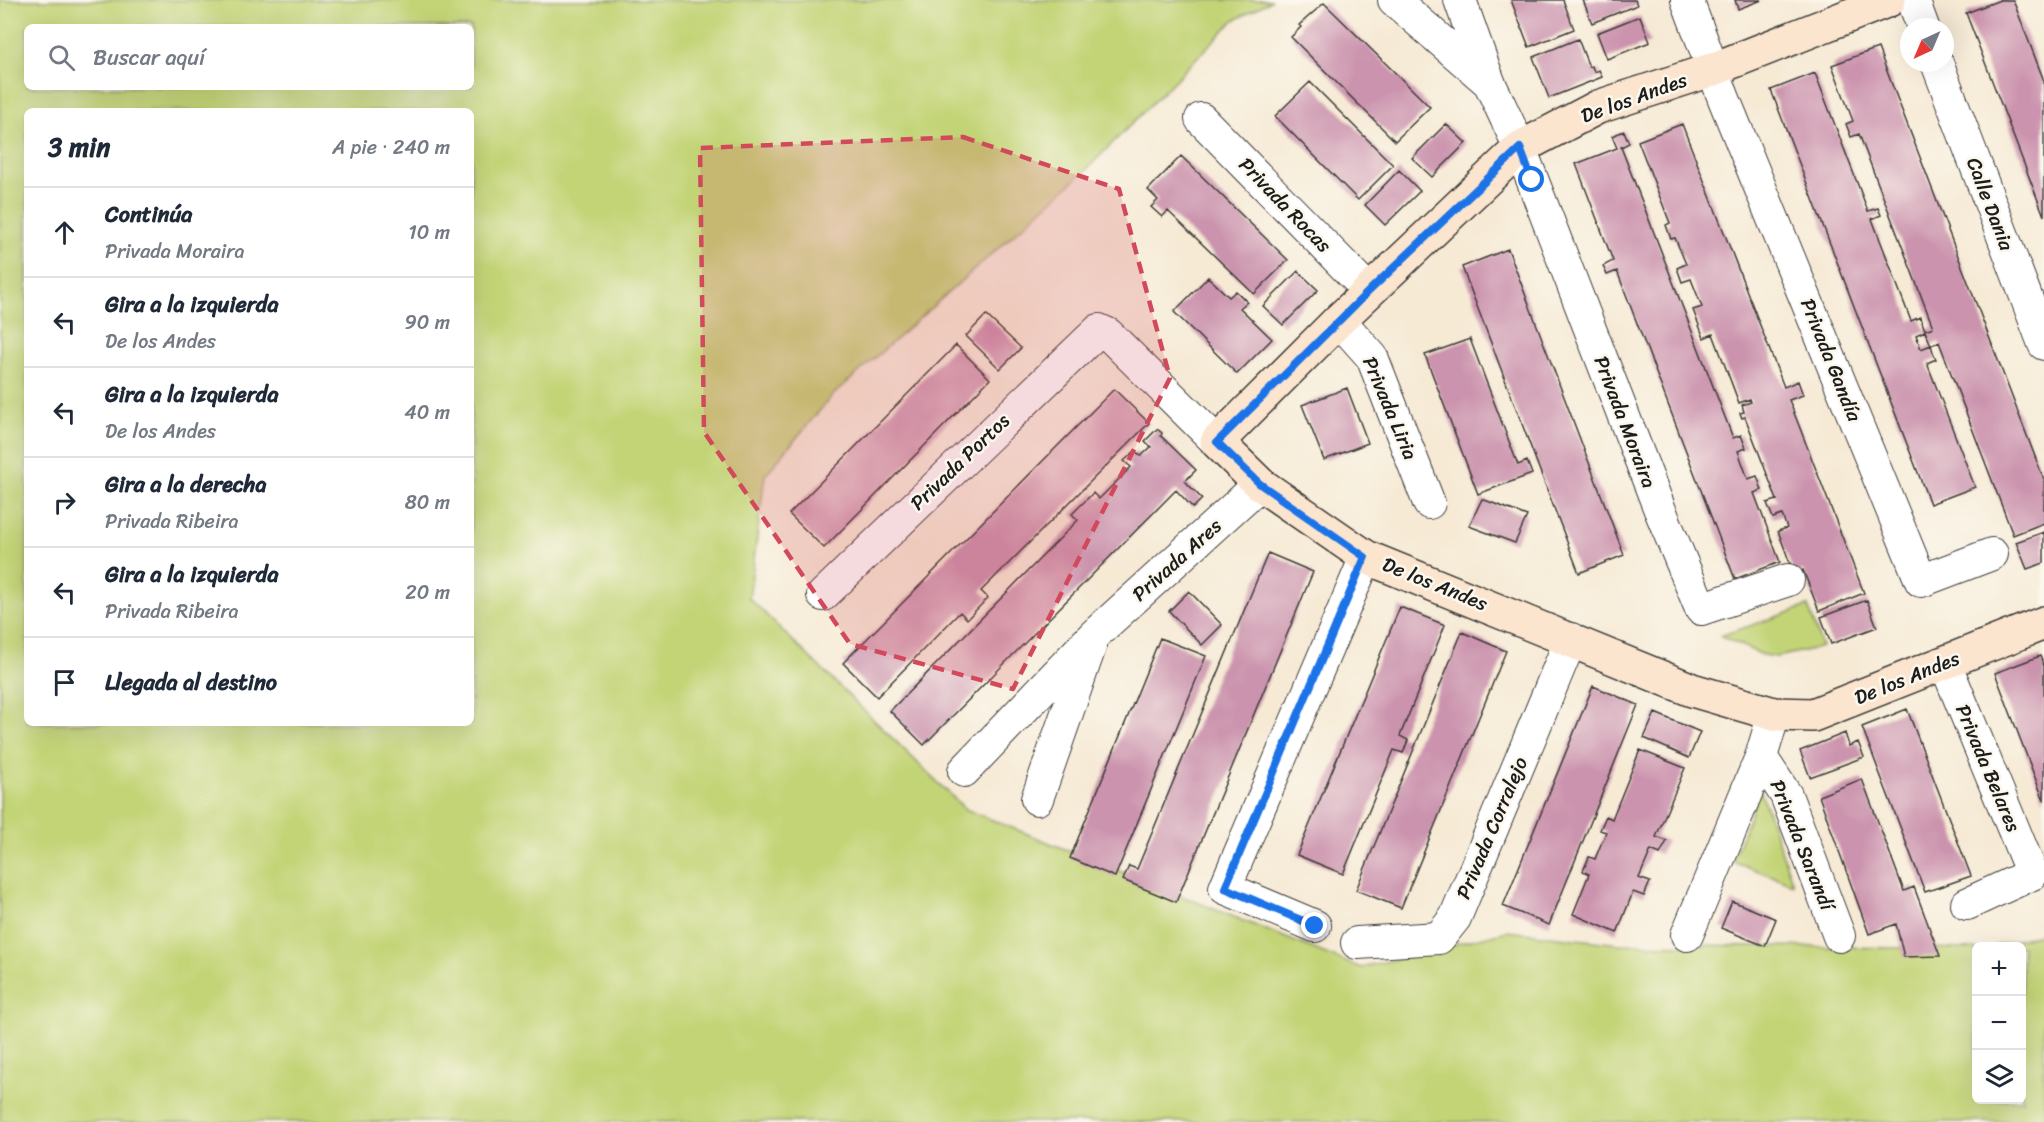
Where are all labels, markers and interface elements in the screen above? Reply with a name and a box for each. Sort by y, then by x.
north arrow [1900,18,1954,72]
search box [24,24,474,90]
text: Buscar aquí [93,38,205,77]
icon: search [45,41,78,74]
street label: De los Andes [1576,62,1693,133]
text: 3 min [48,124,110,170]
text: A pie · 240 m [332,130,450,165]
street label: Privada Rocas [1230,149,1341,262]
street label: Calle Dania [1956,152,2024,257]
route start [1518,166,1544,192]
text: Continúa [105,195,192,234]
text: 10 m [408,215,450,250]
icon: ahead [48,216,81,249]
text: Privada Moraira [105,234,244,269]
text: Gira a la izquierda [105,285,278,324]
street label: Privada Gandía [1790,293,1872,428]
text: 90 m [405,305,450,340]
icon: left [48,306,81,339]
text: De los Andes [105,324,216,359]
street label: Privada Liria [1352,351,1428,465]
street label: Privada Moraira [1584,351,1666,493]
text: Gira a la izquierda [105,375,278,414]
text: 40 m [404,395,450,430]
icon: left [48,396,81,429]
street label: Privada Portos [902,404,1019,519]
text: De los Andes [105,414,216,449]
text: Gira a la derecha [105,465,266,504]
text: 80 m [405,485,450,520]
icon: right [48,486,81,519]
text: Privada Ribeira [105,504,239,539]
street label: Privada Ares [1124,509,1231,610]
street label: De los Andes [1377,547,1494,621]
text: Gira a la izquierda [105,555,278,594]
text: 20 m [405,575,450,610]
icon: left [48,576,81,609]
text: Privada Ribeira [105,594,239,629]
street label: De los Andes [1849,641,1966,715]
text: Llegada al destino [105,663,277,702]
icon: arrive [48,666,81,699]
street label: Privada Belares [1945,699,2031,838]
street label: Privada Corralejo [1446,751,1538,905]
street label: Privada Sarandí [1760,774,1845,918]
route end [1301,912,1327,938]
map controls [1972,942,2026,1104]
button: + [1972,942,2026,996]
button: − [1972,996,2026,1050]
button: layers [1972,1050,2026,1104]

